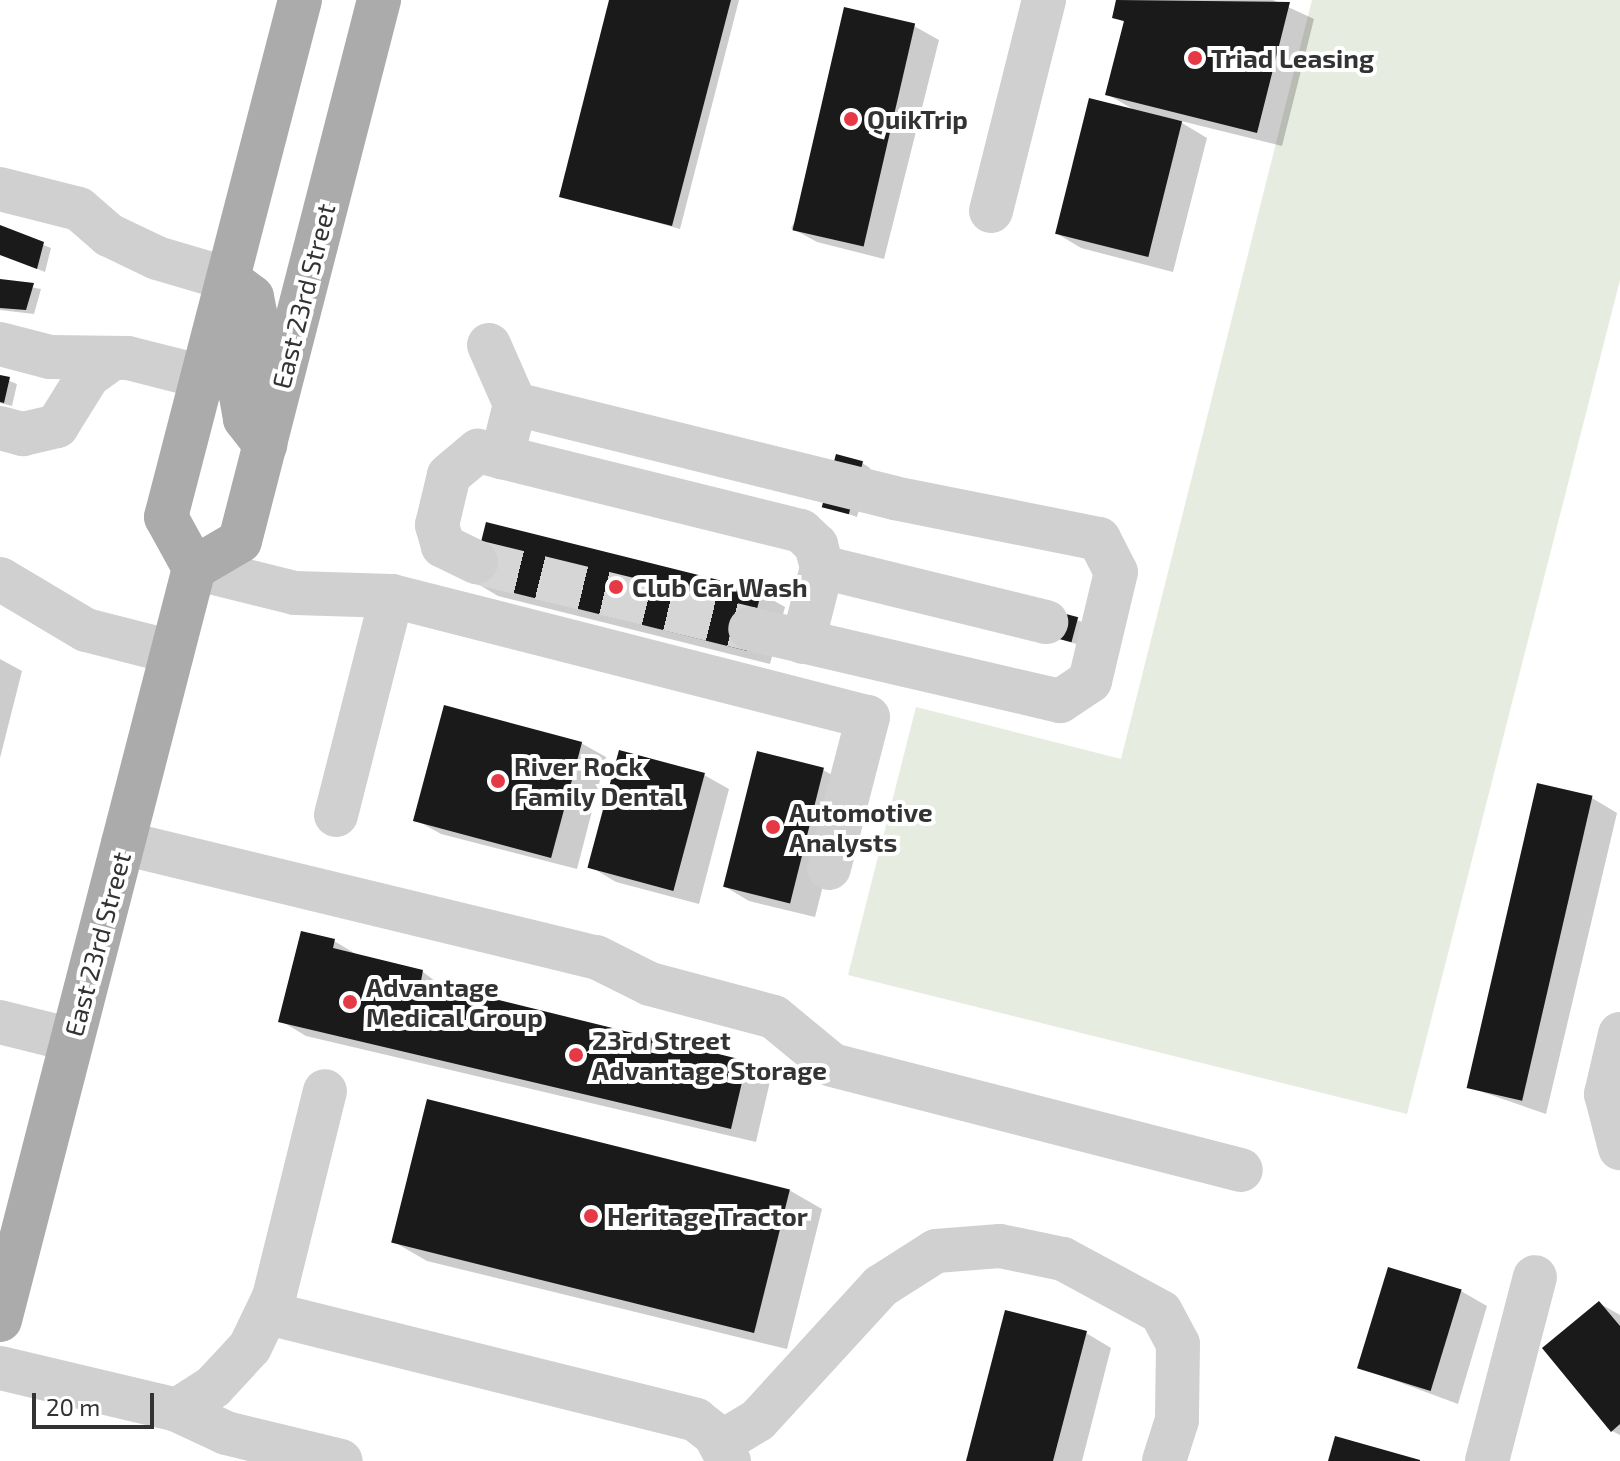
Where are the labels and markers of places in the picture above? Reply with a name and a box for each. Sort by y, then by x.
place label: Triad Leasing [1211,42,1374,74]
marker: Triad Leasing [1186,49,1204,67]
place label: QuikTrip [867,103,968,135]
marker: QuikTrip [842,110,860,128]
place label: Club Car Wash [632,571,808,603]
marker: Club Car Wash [607,578,625,596]
place label: River Rock Family Dental [514,750,683,812]
marker: River Rock Family Dental [489,772,507,790]
place label: Automotive Analysts [789,796,933,858]
marker: Automotive Analysts [764,818,782,836]
place label: Advantage Medical Group [366,971,543,1032]
marker: Advantage Medical Group [341,993,359,1011]
place label: 23rd Street Advantage Storage [592,1024,827,1086]
marker: 23rd Street Advantage Storage [567,1046,585,1064]
place label: Heritage Tractor [607,1200,808,1232]
marker: Heritage Tractor [582,1207,600,1225]

